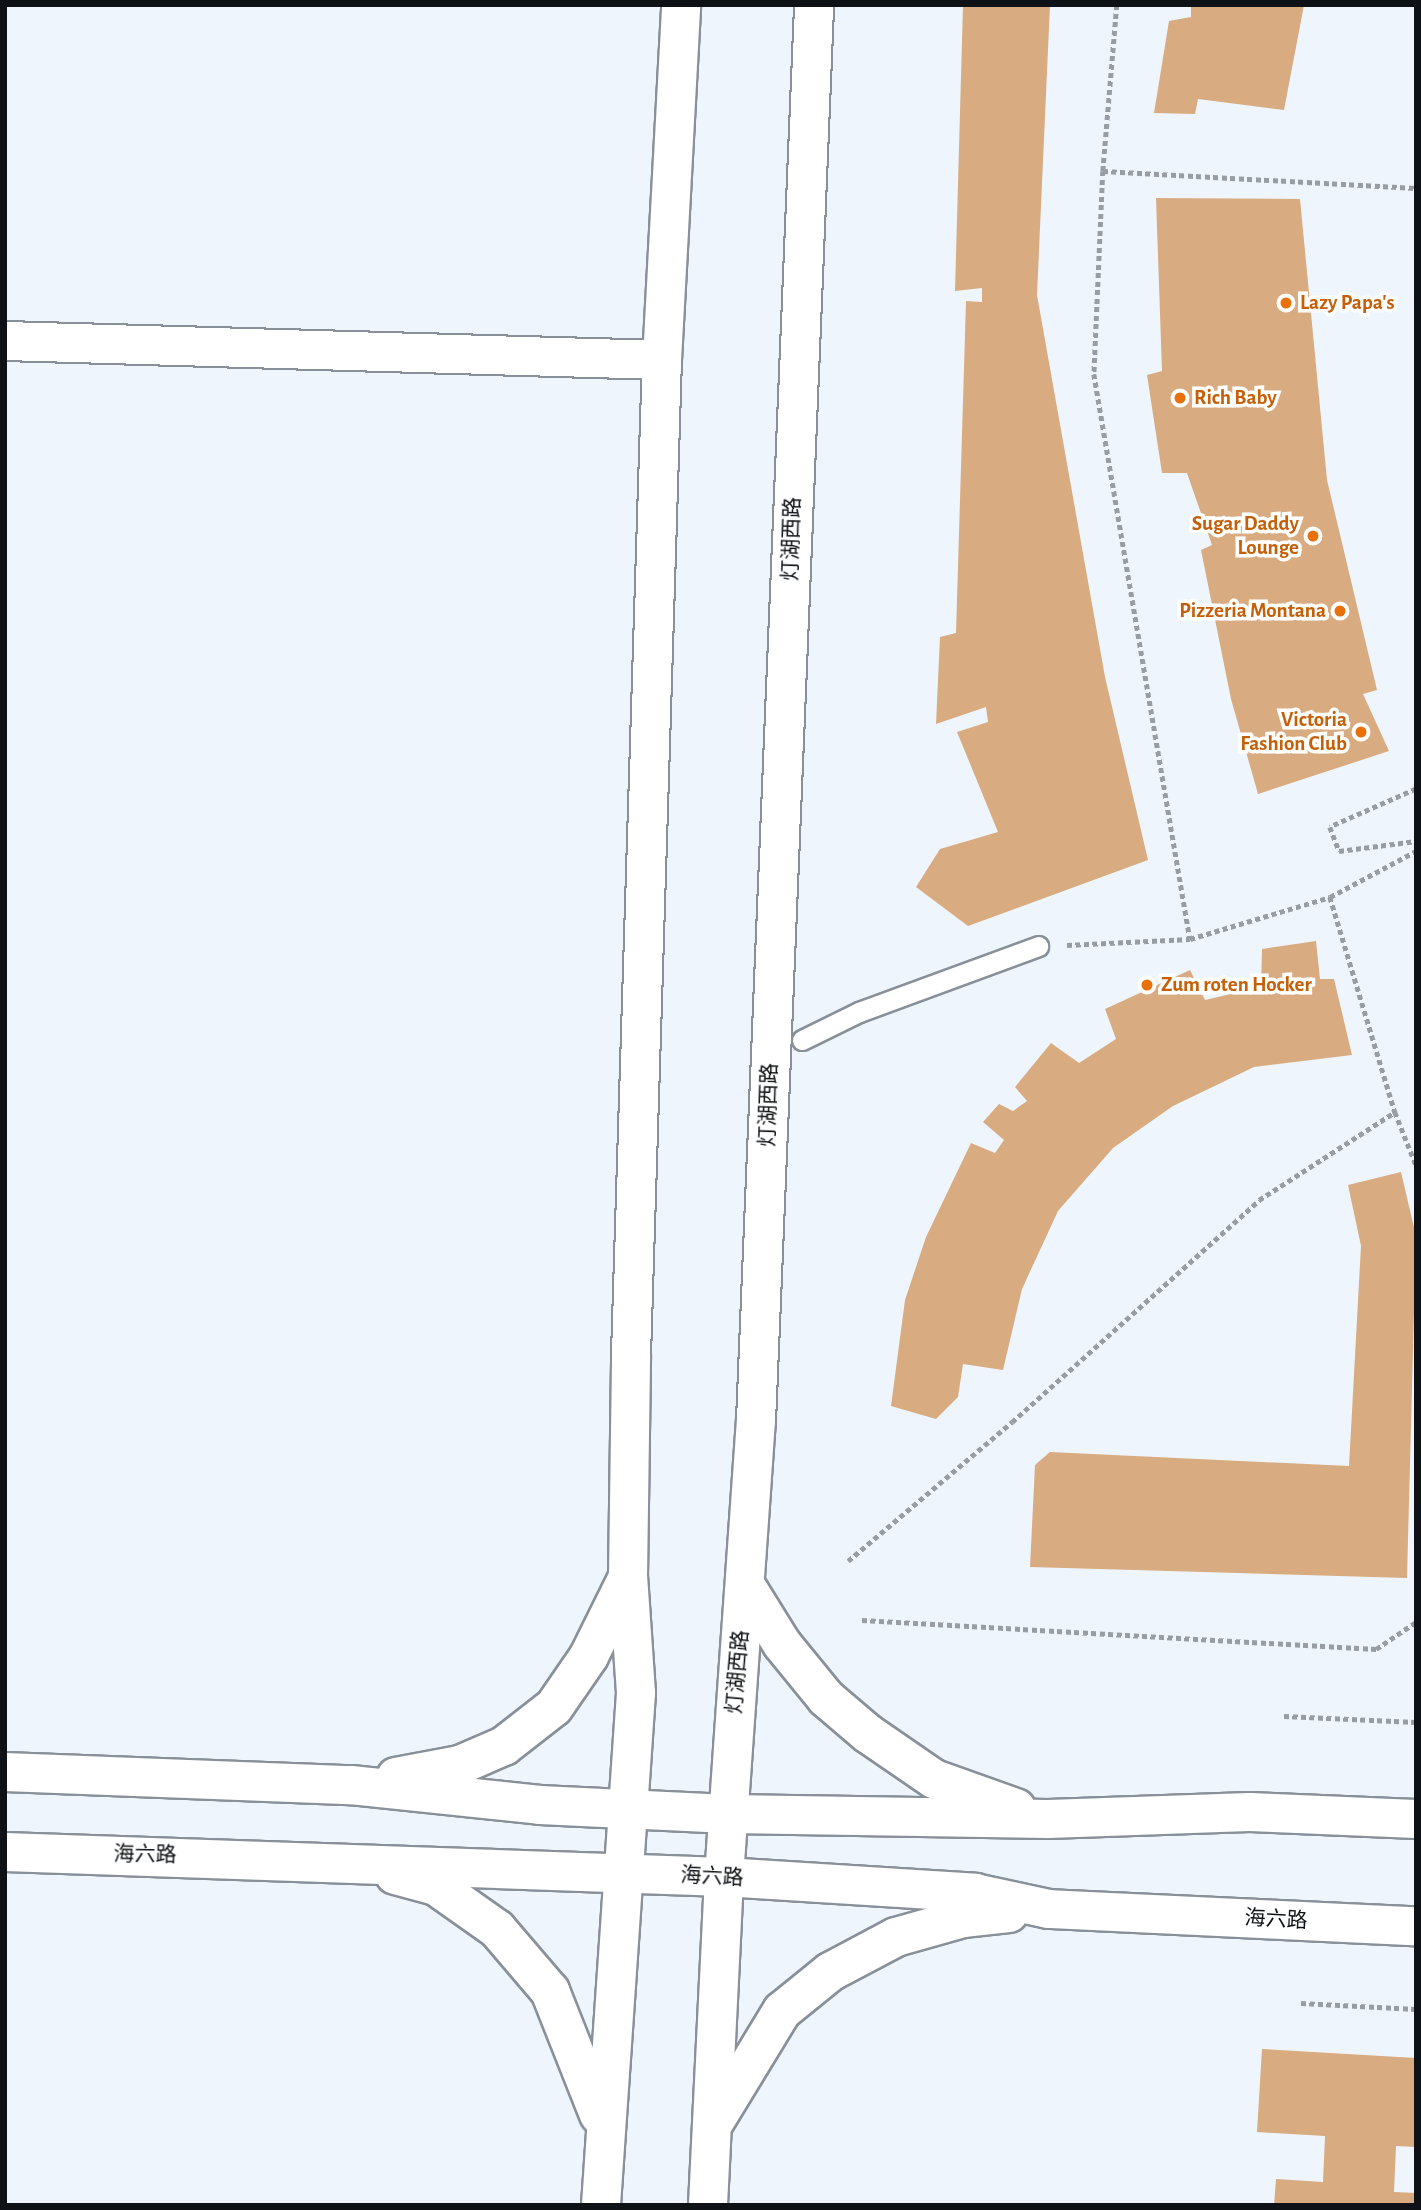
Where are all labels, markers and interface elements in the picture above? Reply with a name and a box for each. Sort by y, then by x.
place label: Lazy Papa's [1300,290,1394,316]
marker: Lazy Papa's [1278,295,1294,311]
place label: Rich Baby [1194,385,1277,411]
marker: Rich Baby [1172,390,1188,406]
street label: 灯湖西路 [778,497,806,581]
place label: Sugar Daddy Lounge [1192,511,1299,561]
marker: Sugar Daddy Lounge [1305,528,1321,544]
place label: Pizzeria Montana [1179,598,1326,624]
marker: Pizzeria Montana [1332,603,1348,619]
place label: Victoria Fashion Club [1240,707,1347,757]
marker: Victoria Fashion Club [1353,724,1369,740]
place label: Zum roten Hocker [1161,972,1312,998]
marker: Zum roten Hocker [1139,977,1155,993]
street label: 灯湖西路 [755,1063,783,1147]
street label: 灯湖西路 [722,1629,754,1715]
street label: 海六路 [113,1842,177,1868]
street label: 海六路 [680,1863,744,1891]
street label: 海六路 [1244,1906,1308,1934]

